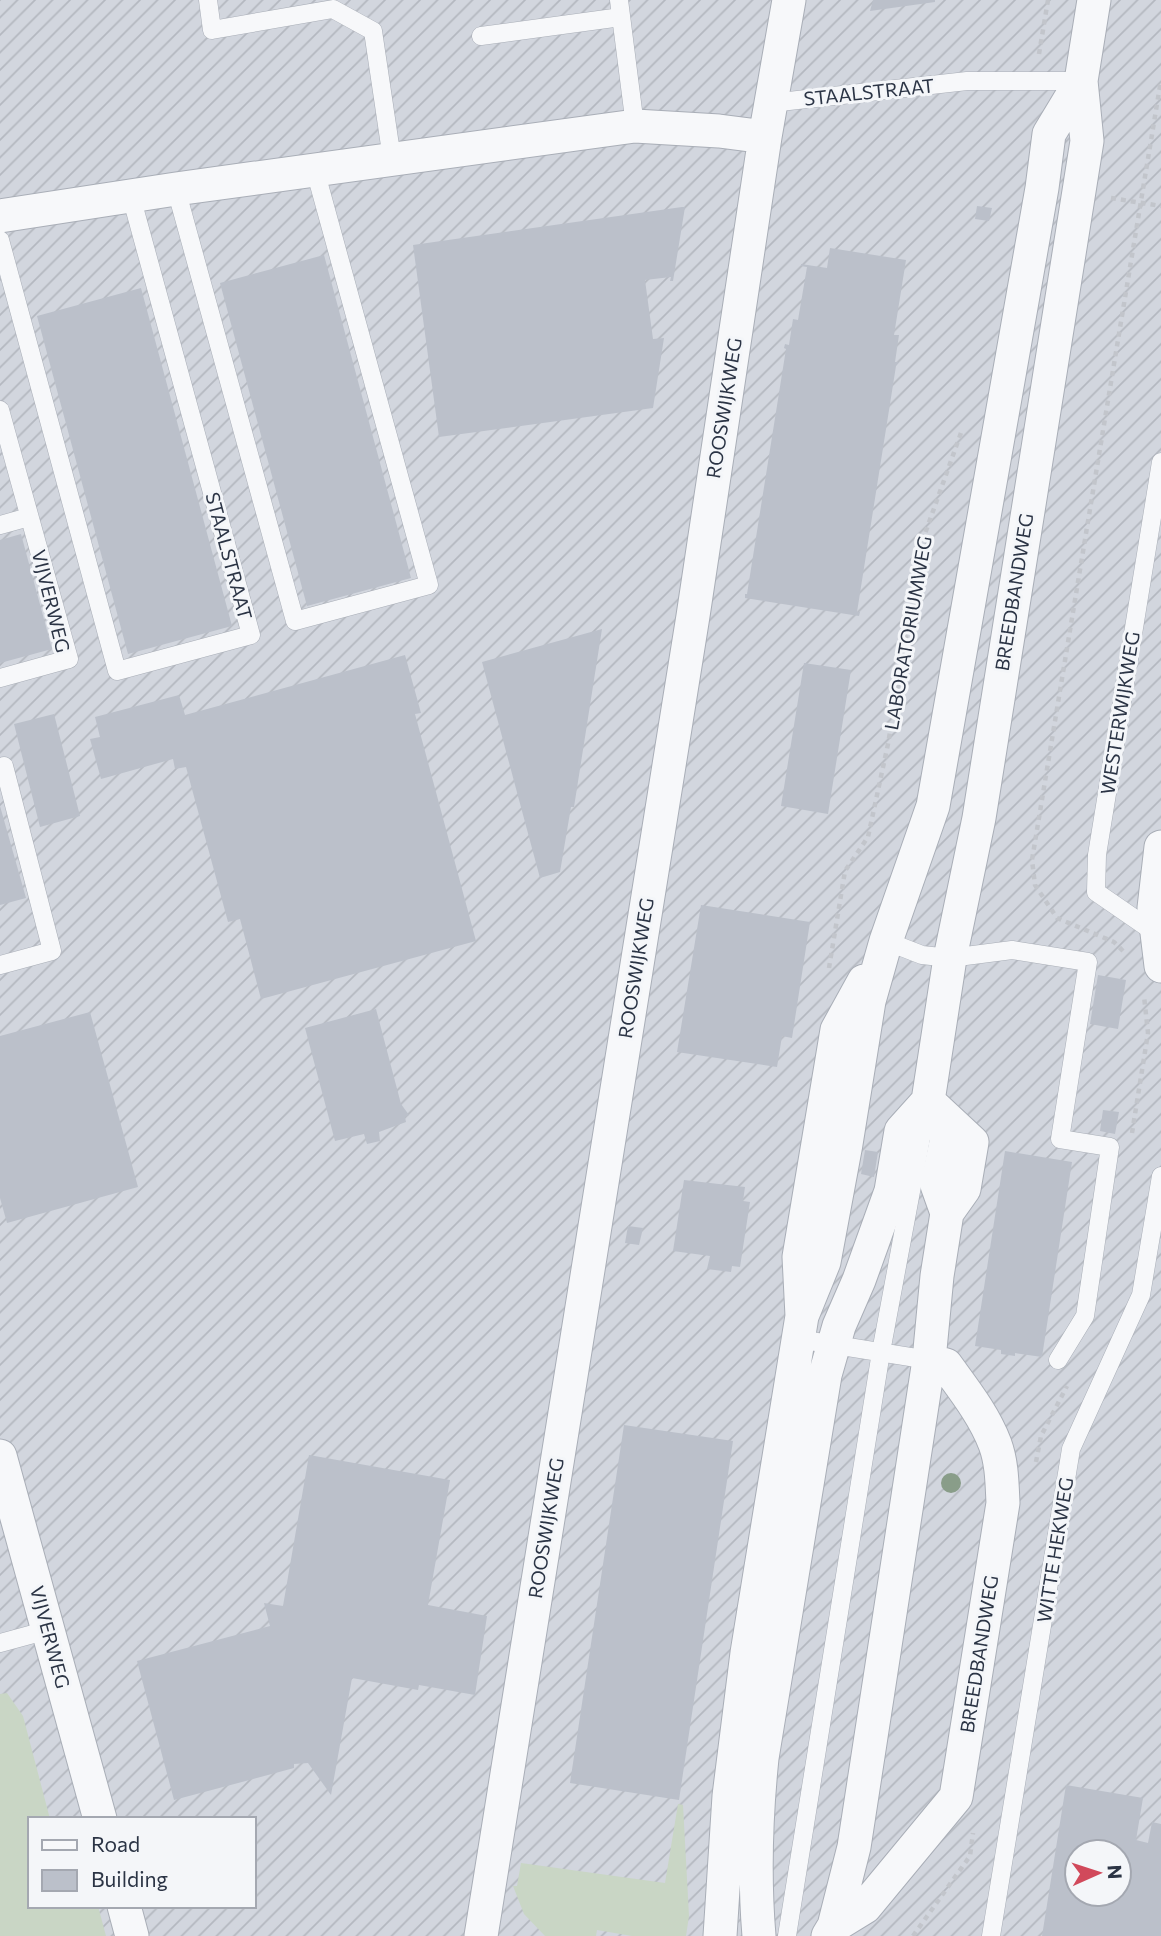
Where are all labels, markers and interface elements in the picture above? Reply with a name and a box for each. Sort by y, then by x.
street label: STAALSTRAAT [803,73,935,110]
street label: ROOSWIJKWEG [701,336,746,480]
street label: STAALSTRAAT [201,490,258,622]
street label: BREEDBANDWEG [990,511,1037,672]
street label: LABORATORIUMWEG [879,534,936,732]
street label: VIJVERWEG [28,547,75,655]
street label: WESTERWIJKWEG [1095,630,1144,796]
street label: ROOSWIJKWEG [613,896,658,1040]
street label: ROOSWIJKWEG [523,1456,568,1600]
street label: WITTE HEKWEG [1032,1476,1077,1624]
street label: BREEDBANDWEG [955,1573,1002,1734]
street label: VIJVERWEG [26,1583,75,1691]
legend [28,1817,256,1908]
text: Road [91,1831,140,1856]
north arrow [1063,1838,1133,1908]
text: N [1104,1864,1127,1880]
text: Building [91,1866,168,1891]

